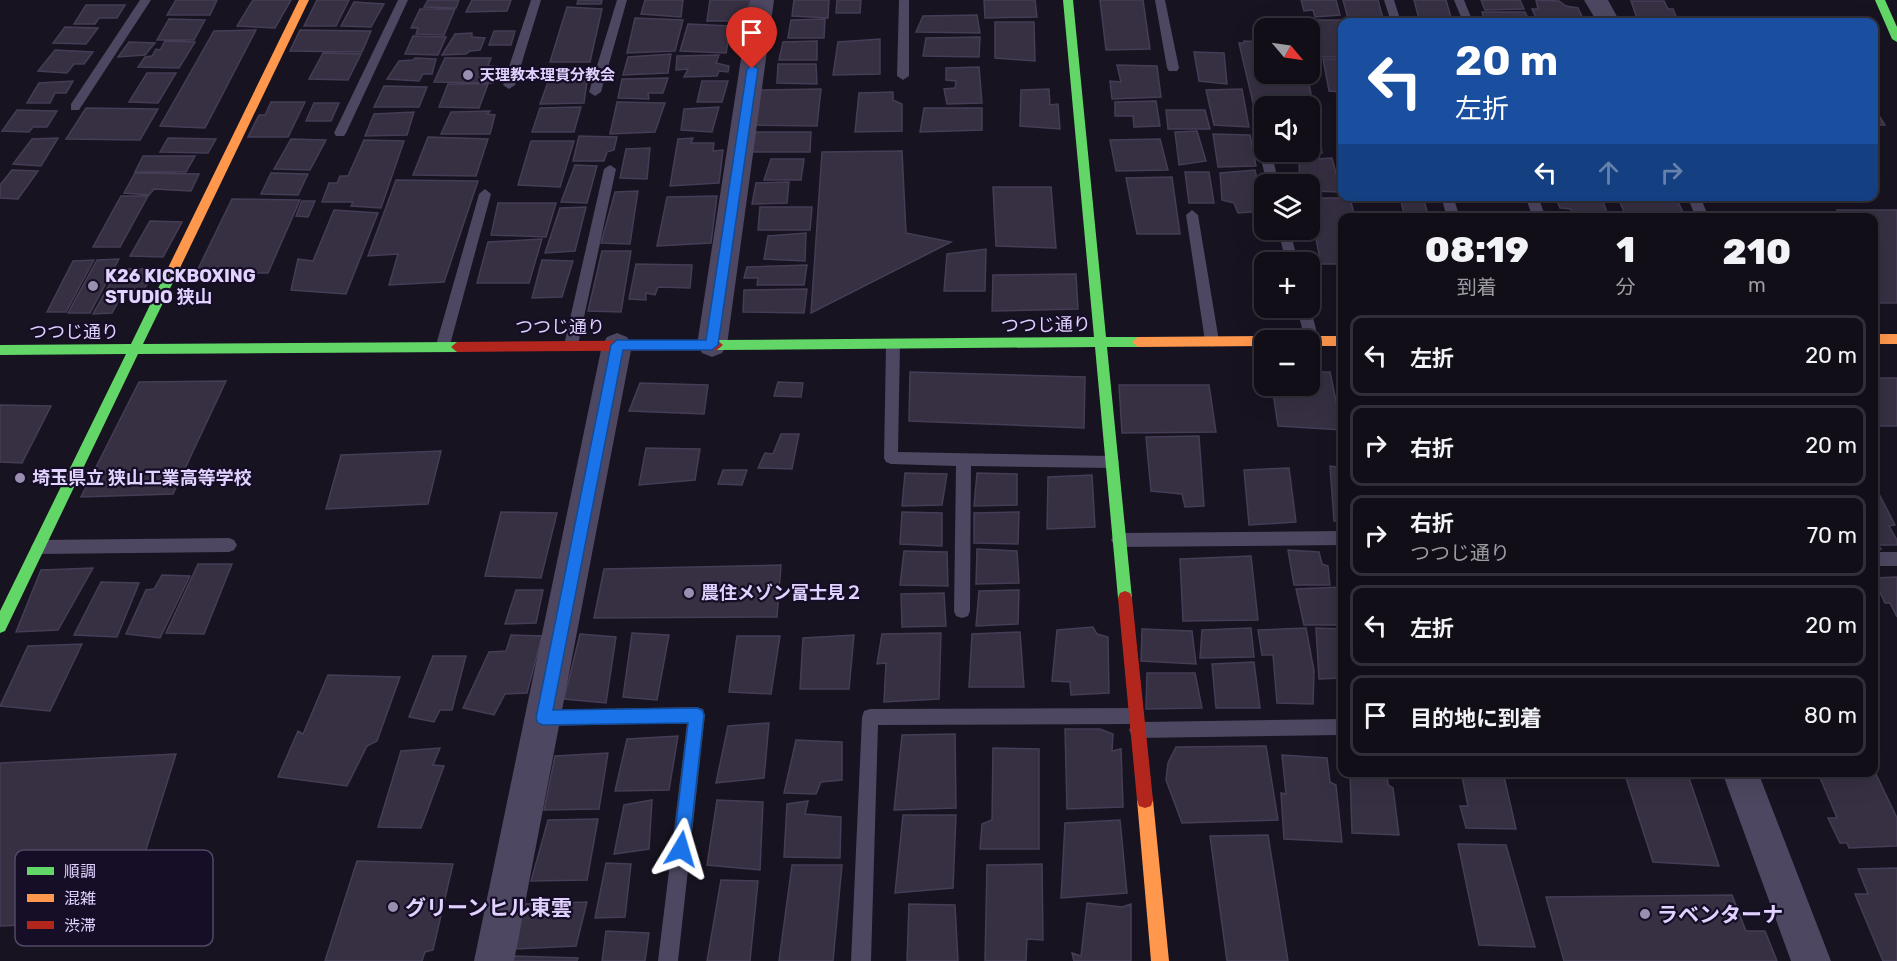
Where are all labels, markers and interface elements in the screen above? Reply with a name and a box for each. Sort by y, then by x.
pin [726,7,777,69]
icon: arrive [735,16,768,49]
north arrow [1254,18,1320,84]
map controls [1254,18,1320,396]
text: 20 m [1455,36,1558,86]
icon: left [1356,42,1434,120]
place label: 天理教本理貫分教会 [480,66,615,84]
marker: 天理教本理貫分教会 [461,68,475,82]
text: 左折 [1455,93,1509,125]
button: sound [1254,96,1320,162]
icon: left [1529,156,1562,189]
icon: ahead [1592,156,1625,189]
icon: right [1655,156,1688,189]
button: layers [1254,174,1320,240]
text: 08:19 [1425,228,1529,271]
text: 1 [1616,228,1635,271]
text: 210 [1723,230,1791,273]
button: + [1254,252,1320,318]
place label: K26 KICKBOXING STUDIO 狭山 [105,265,256,308]
text: m [1748,273,1766,297]
text: 到着 [1457,275,1497,299]
text: 分 [1616,275,1636,299]
marker: K26 KICKBOXING STUDIO 狭山 [86,279,100,293]
street label: つつじ通り [1001,313,1091,337]
street label: つつじ通り [515,316,605,338]
street label: つつじ通り [29,321,119,343]
button: − [1254,330,1320,396]
icon: left [1359,339,1392,372]
text: 20 m [1805,342,1857,369]
text: 左折 [1410,345,1454,372]
icon: right [1359,429,1392,462]
text: 20 m [1805,432,1857,459]
text: 右折 [1410,435,1454,462]
place label: 埼玉県立 狭山工業高等学校 [32,467,252,489]
marker: 埼玉県立 狭山工業高等学校 [13,471,27,485]
text: 右折 [1410,510,1454,537]
icon: right [1359,519,1392,552]
text: 70 m [1807,522,1857,549]
text: つつじ通り [1410,541,1510,565]
place label: 農住メゾン富士見２ [701,582,863,604]
marker: 農住メゾン富士見２ [682,586,696,600]
icon: left [1359,609,1392,642]
text: 20 m [1805,612,1857,639]
text: 左折 [1410,615,1454,642]
icon: arrive [1359,699,1392,732]
text: 80 m [1804,702,1857,729]
text: 目的地に到着 [1410,705,1542,732]
position arrow [649,817,713,881]
legend [15,850,213,946]
text: 順調 [64,862,96,881]
text: 混雑 [64,889,96,908]
place label: グリーンヒル東雲 [405,895,572,920]
marker: グリーンヒル東雲 [386,900,400,914]
place label: ラベンターナ [1657,902,1783,927]
marker: ラベンターナ [1638,907,1652,921]
text: 渋滞 [64,916,96,935]

